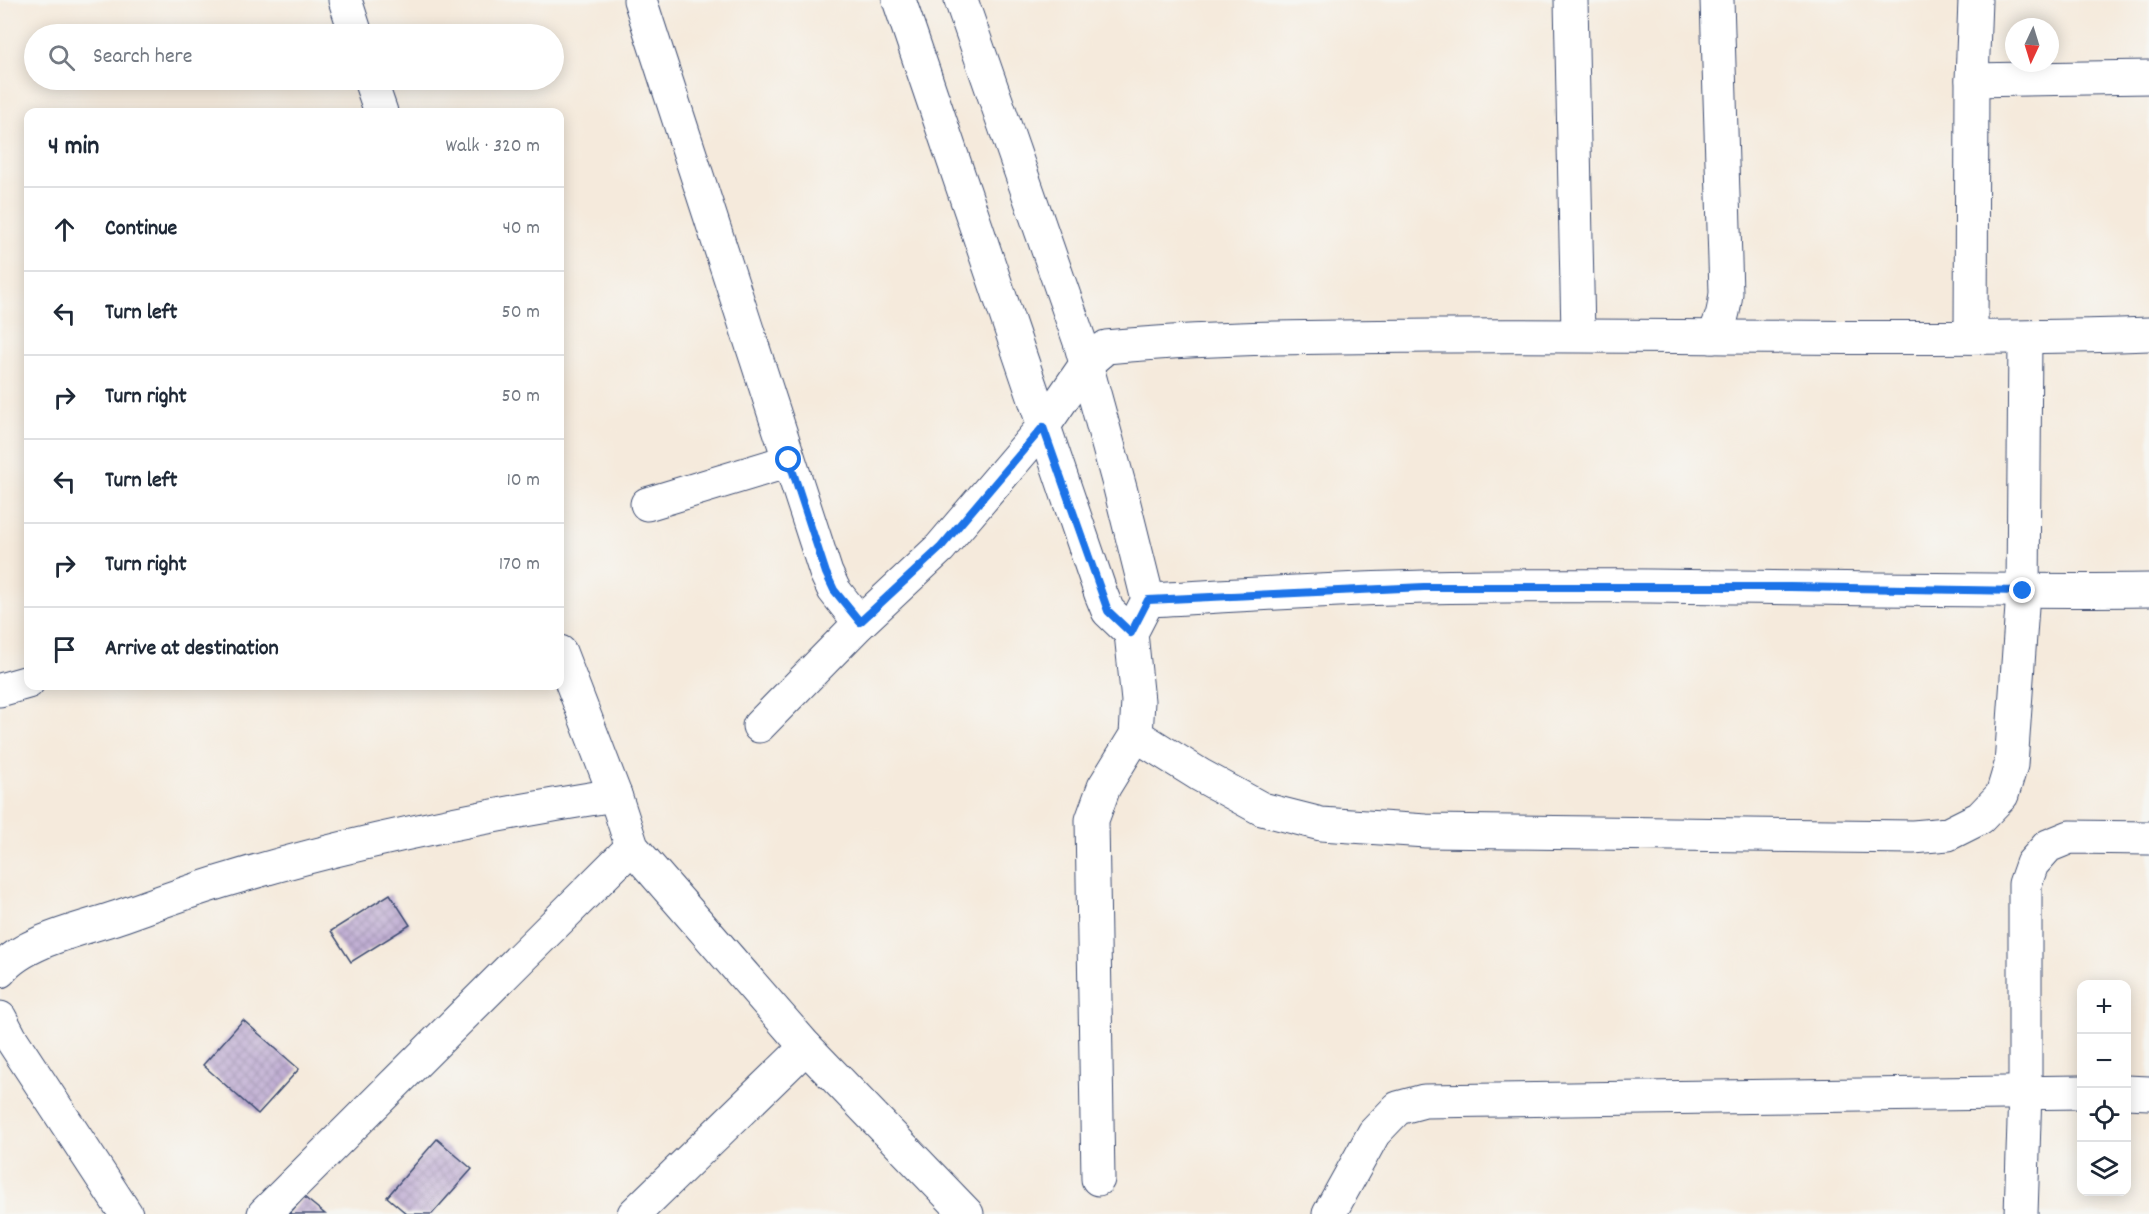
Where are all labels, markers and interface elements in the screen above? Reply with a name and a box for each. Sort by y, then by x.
north arrow [2005,18,2059,72]
search box [24,24,564,90]
icon: search [45,41,78,74]
text: Search here [93,42,192,73]
text: 4 min [48,129,99,166]
text: Walk · 320 m [446,133,540,161]
icon: ahead [48,213,81,246]
text: Continue [105,214,177,245]
text: 40 m [502,215,540,243]
icon: left [48,297,81,330]
text: Turn left [105,298,177,329]
text: 50 m [502,299,540,327]
icon: right [48,381,81,414]
text: Turn right [105,382,187,413]
text: 50 m [502,383,540,411]
route start [775,446,801,472]
icon: left [48,465,81,498]
text: Turn left [105,466,177,497]
text: 10 m [506,467,540,495]
icon: right [48,549,81,582]
text: Turn right [105,550,187,581]
text: 170 m [499,551,540,579]
route end [2009,577,2035,603]
icon: arrive [48,633,81,666]
text: Arrive at destination [105,634,279,665]
map controls [2077,980,2131,1196]
button: + [2077,980,2131,1034]
button: − [2077,1034,2131,1088]
button: locate [2077,1088,2131,1142]
button: layers [2077,1142,2131,1196]

